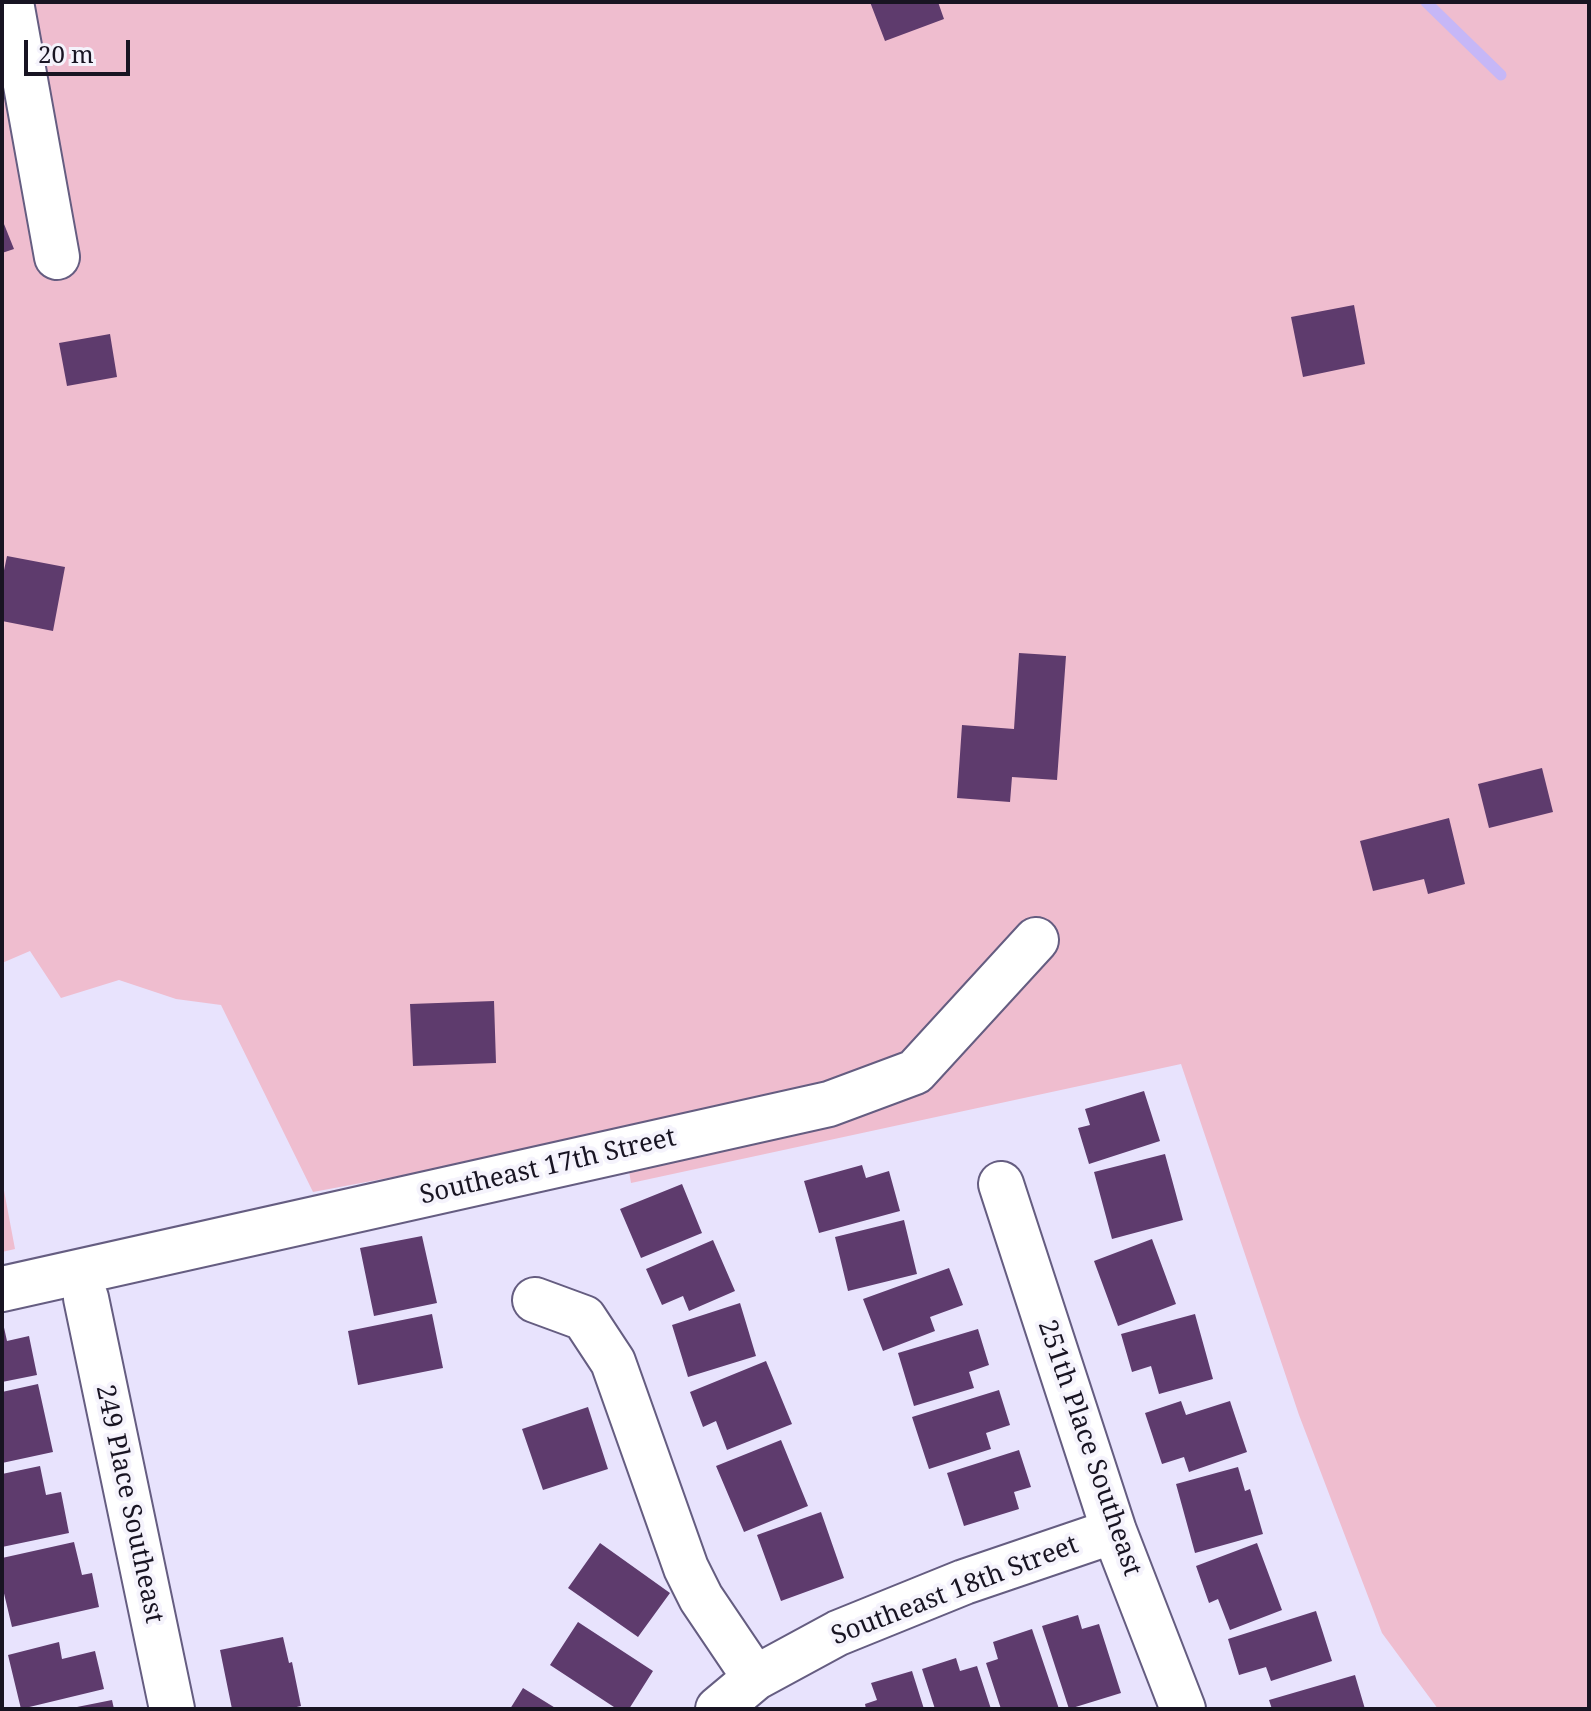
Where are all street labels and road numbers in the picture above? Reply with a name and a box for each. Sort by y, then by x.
street label: Southeast 17th Street [417,1122,679,1212]
street label: 251th Place Southeast [1031,1316,1147,1580]
street label: 249 Place Southeast [88,1382,170,1626]
street label: Southeast 18th Street [827,1530,1083,1652]

